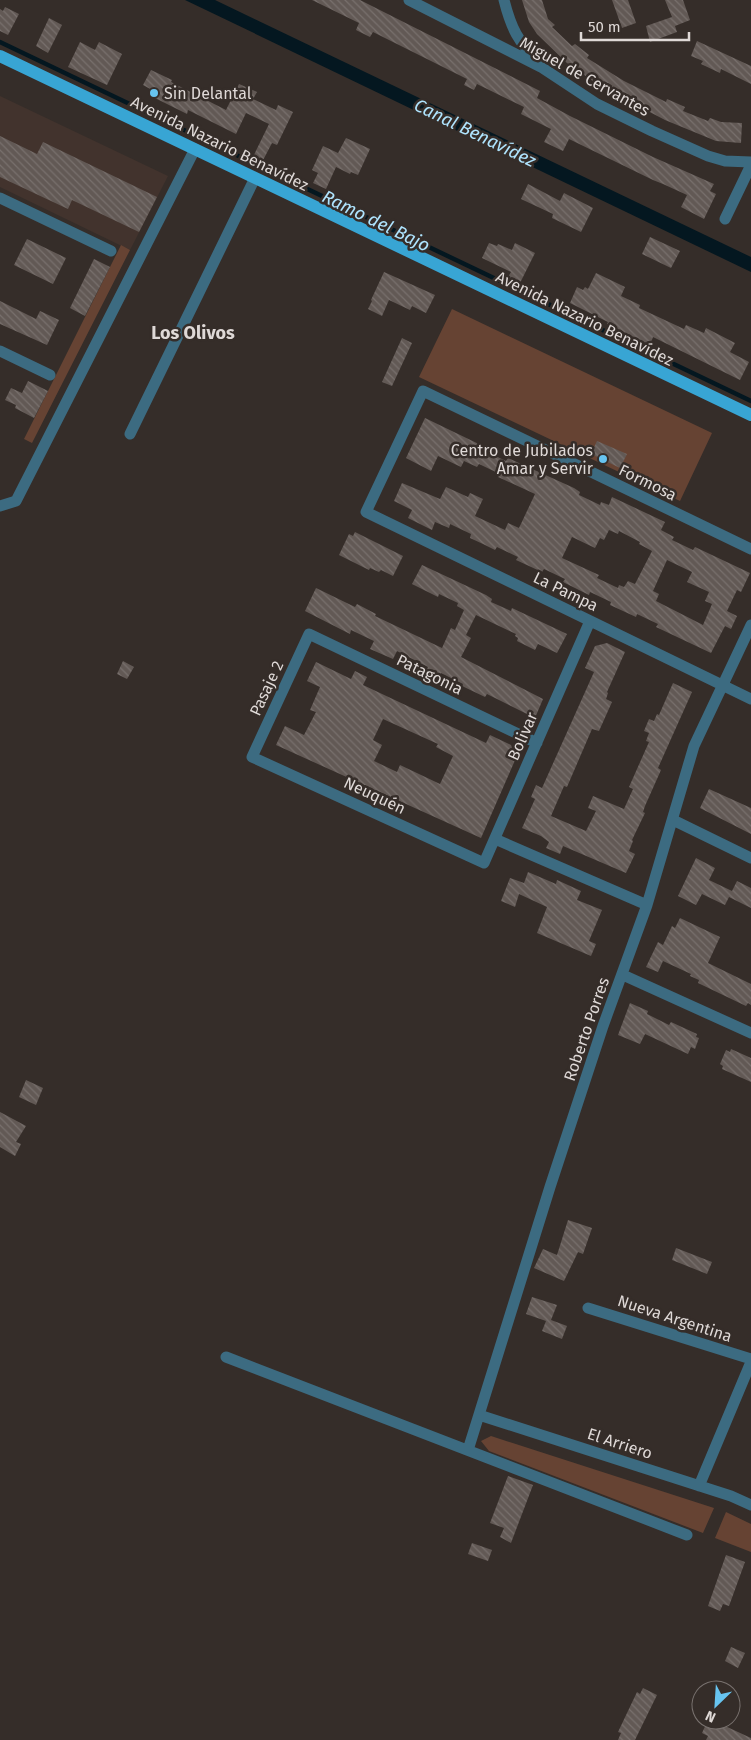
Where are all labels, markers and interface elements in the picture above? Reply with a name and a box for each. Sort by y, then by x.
scale bar [581,10,688,42]
text: 50 m [588,18,621,36]
street label: Miguel de Cervantes [516,33,653,120]
place label: Sin Delantal [164,84,252,103]
marker: Sin Delantal [148,87,160,99]
street label: Avenida Nazario Benavídez [128,92,312,195]
water label: Canal Benavídez [411,94,540,172]
water label: Ramo del Bajo [318,185,434,257]
street label: Avenida Nazario Benavídez [493,267,677,370]
district label: Los Olivos [151,322,235,344]
place label: Centro de Jubilados Amar y Servir [451,441,594,478]
marker: Centro de Jubilados Amar y Servir [597,453,609,465]
street label: Formosa [616,460,680,505]
street label: La Pampa [530,568,601,615]
street label: Patagonia [394,650,466,699]
street label: Pasaje 2 [246,658,287,719]
street label: Bolivar [503,708,542,763]
street label: Neuquén [341,773,409,818]
street label: Roberto Porres [560,975,613,1084]
street label: Nueva Argentina [615,1291,734,1346]
street label: El Arriero [585,1424,655,1463]
north arrow [691,1680,741,1730]
text: N [703,1707,719,1726]

